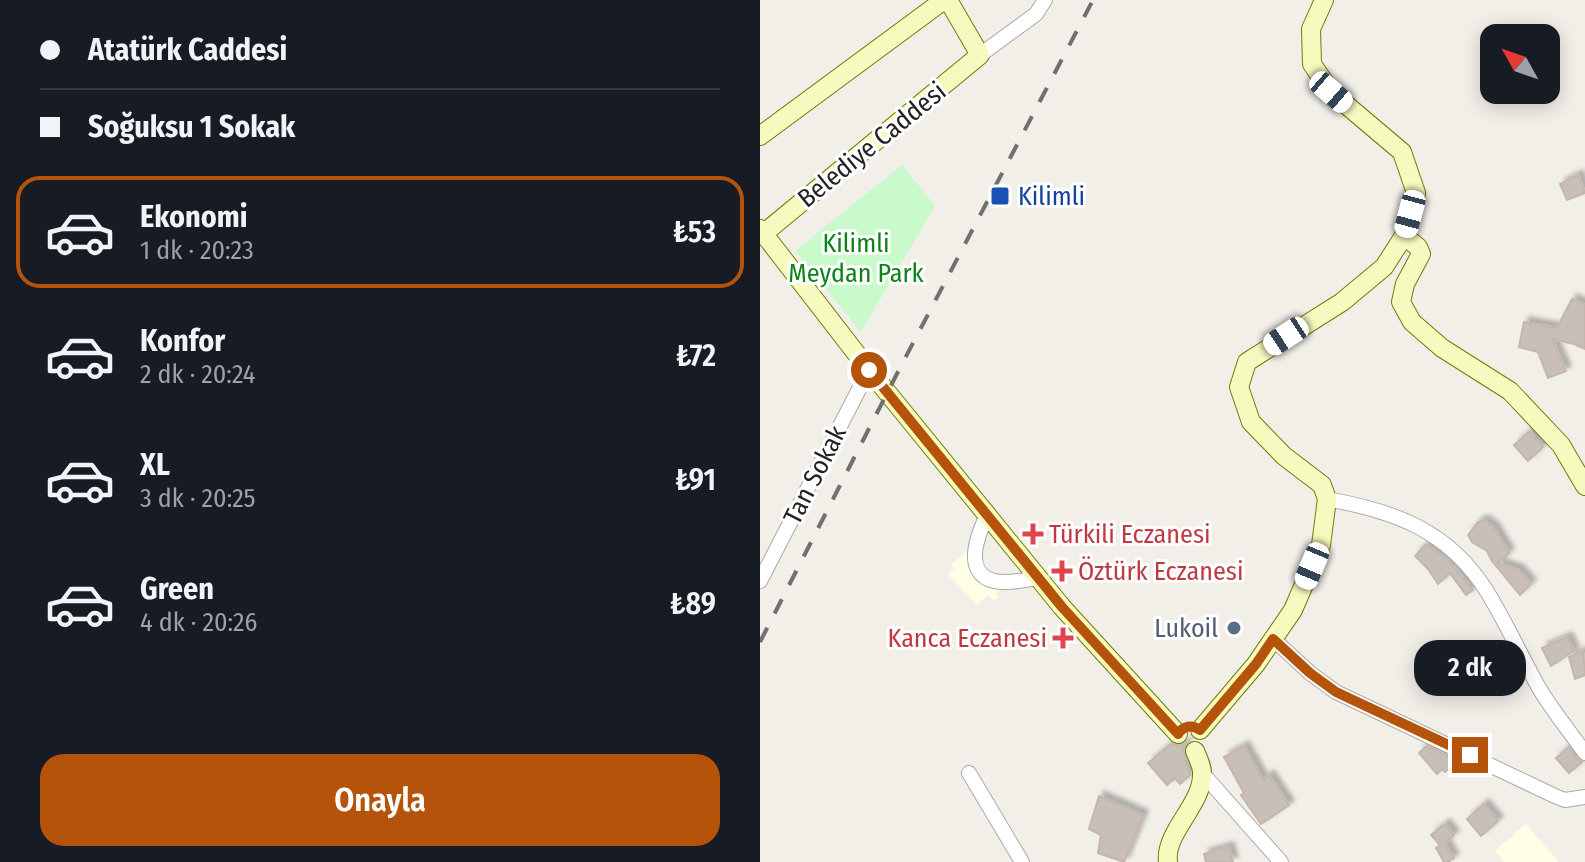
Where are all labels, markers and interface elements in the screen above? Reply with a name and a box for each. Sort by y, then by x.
north arrow [1480,24,1560,104]
map controls [1480,24,1560,104]
text: Atatürk Caddesi [88,32,287,68]
car [1305,67,1357,117]
street label: Belediye Caddesi [792,76,952,214]
text: Soğuksu 1 Sokak [88,109,295,145]
place label: Kilimli [1018,181,1085,212]
marker: Kilimli [989,185,1011,207]
car [1392,188,1428,240]
icon: car [44,196,116,268]
text: Ekonomi [140,199,248,235]
text: ₺53 [673,214,716,250]
park label: Kilimli Meydan Park [788,228,925,289]
text: 1 dk · 20:23 [140,235,254,266]
car [1259,313,1313,359]
icon: car [44,320,116,392]
text: Konfor [140,323,225,359]
text: ₺72 [676,338,716,374]
route start [851,352,887,388]
text: 2 dk · 20:24 [140,359,255,390]
street label: Tan Sokak [777,420,853,529]
icon: car [44,444,116,516]
text: XL [140,447,170,483]
text: ₺91 [675,462,716,498]
text: 3 dk · 20:25 [140,483,256,514]
place label: Türkili Eczanesi [1049,519,1211,550]
marker: Türkili Eczanesi [1024,525,1042,543]
car [1292,539,1332,593]
place label: Öztürk Eczanesi [1078,556,1243,587]
marker: Öztürk Eczanesi [1053,562,1071,580]
icon: car [44,568,116,640]
text: Green [140,571,214,607]
text: ₺89 [670,586,716,622]
text: 4 dk · 20:26 [140,607,257,638]
place label: Lukoil [1154,613,1218,644]
marker: Lukoil [1225,619,1243,637]
place label: Kanca Eczanesi [888,623,1047,654]
marker: Kanca Eczanesi [1054,629,1072,647]
callout: 2 dk [1414,639,1526,695]
text: 2 dk [1448,652,1492,683]
route end [1452,737,1488,773]
button: Onayla [40,754,720,846]

